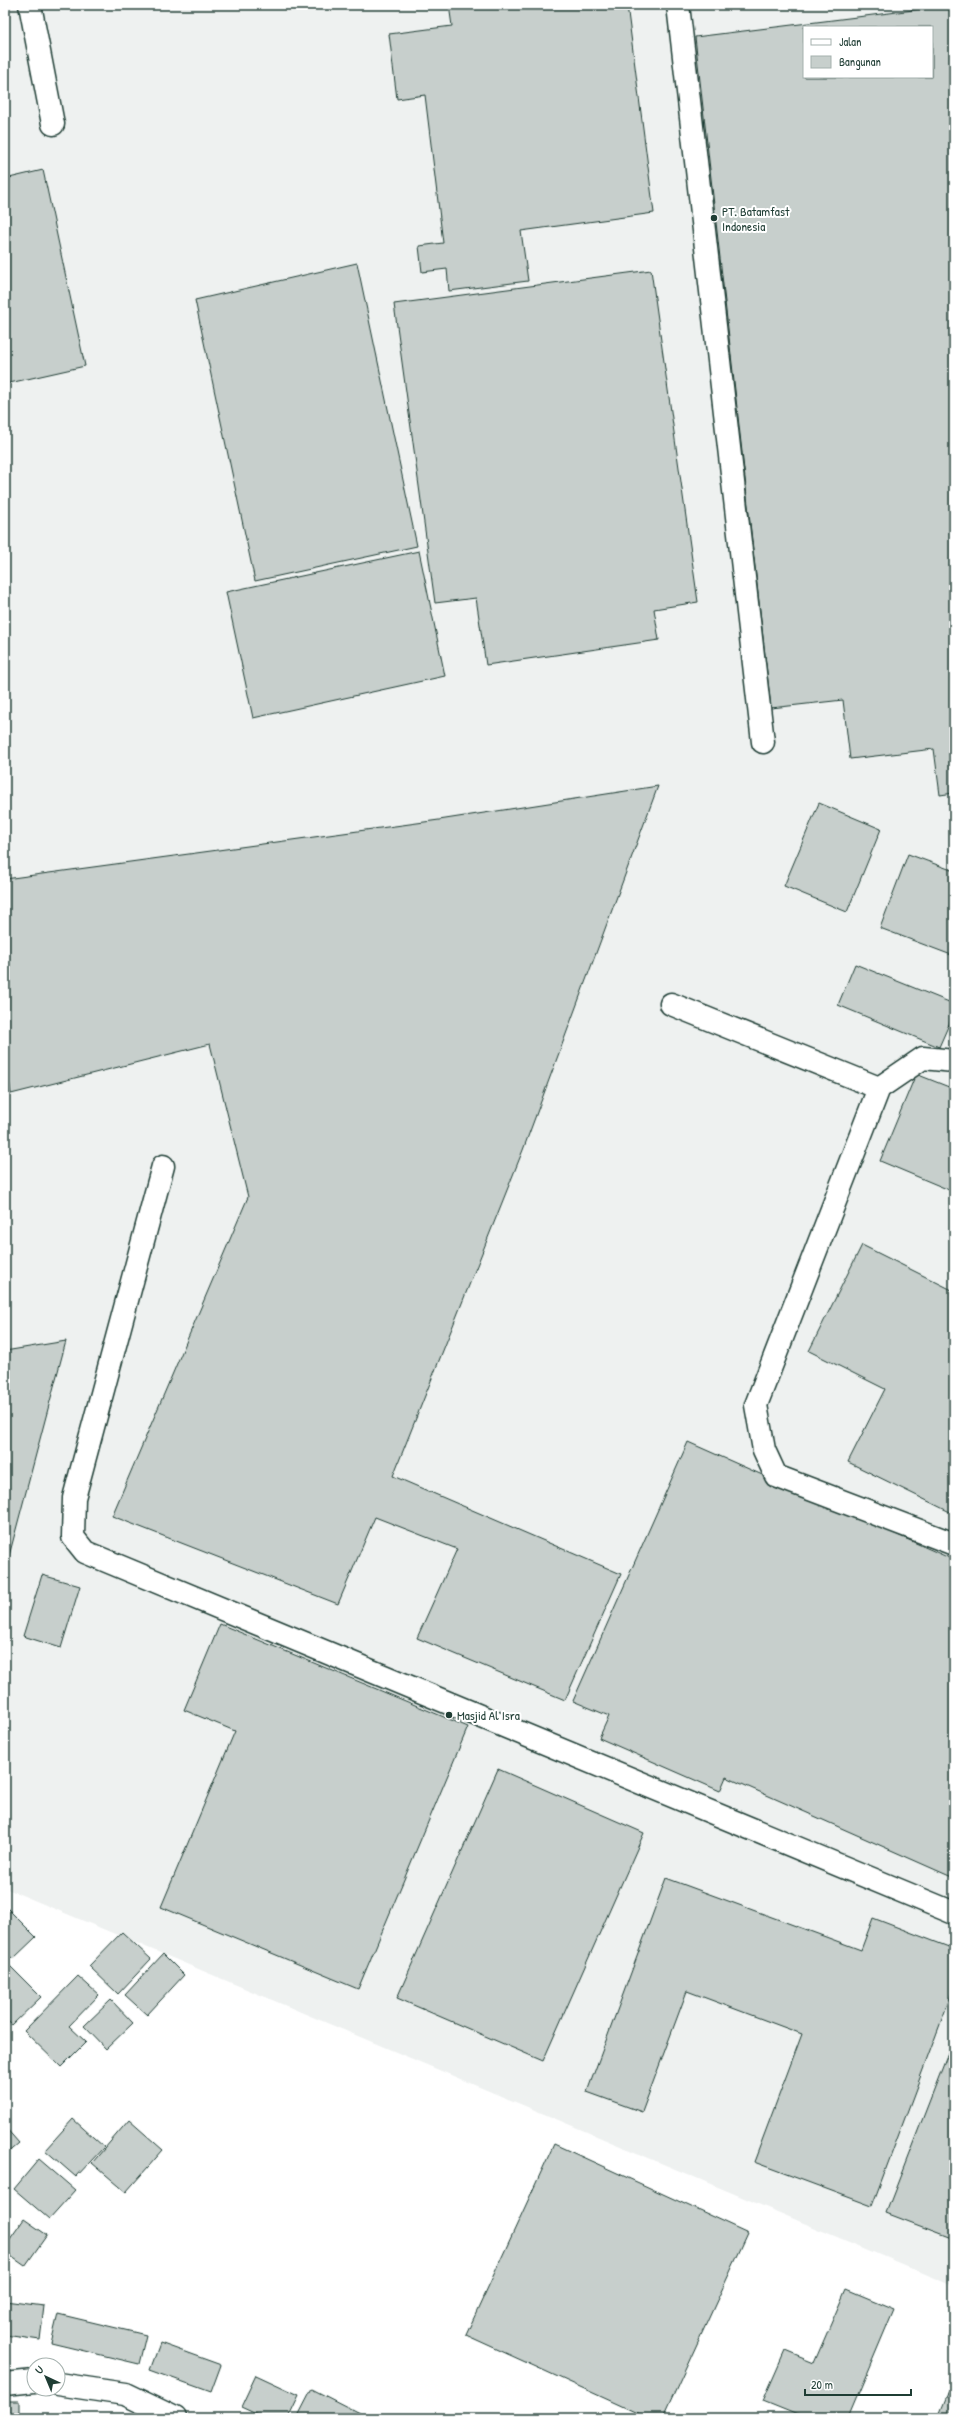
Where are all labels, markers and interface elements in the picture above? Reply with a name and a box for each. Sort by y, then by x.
legend [803,26,933,78]
text: Jalan [839,33,861,50]
text: Bangunan [839,53,881,70]
place label: PT. Batamfast Indonesia [722,202,790,235]
marker: PT. Batamfast Indonesia [709,213,719,223]
place label: Masjid Al Isra [457,1706,520,1724]
marker: Masjid Al Isra [444,1710,454,1720]
north arrow [26,2357,66,2397]
text: U [32,2363,46,2377]
scale bar [805,2371,911,2397]
text: 20 m [811,2376,833,2393]

